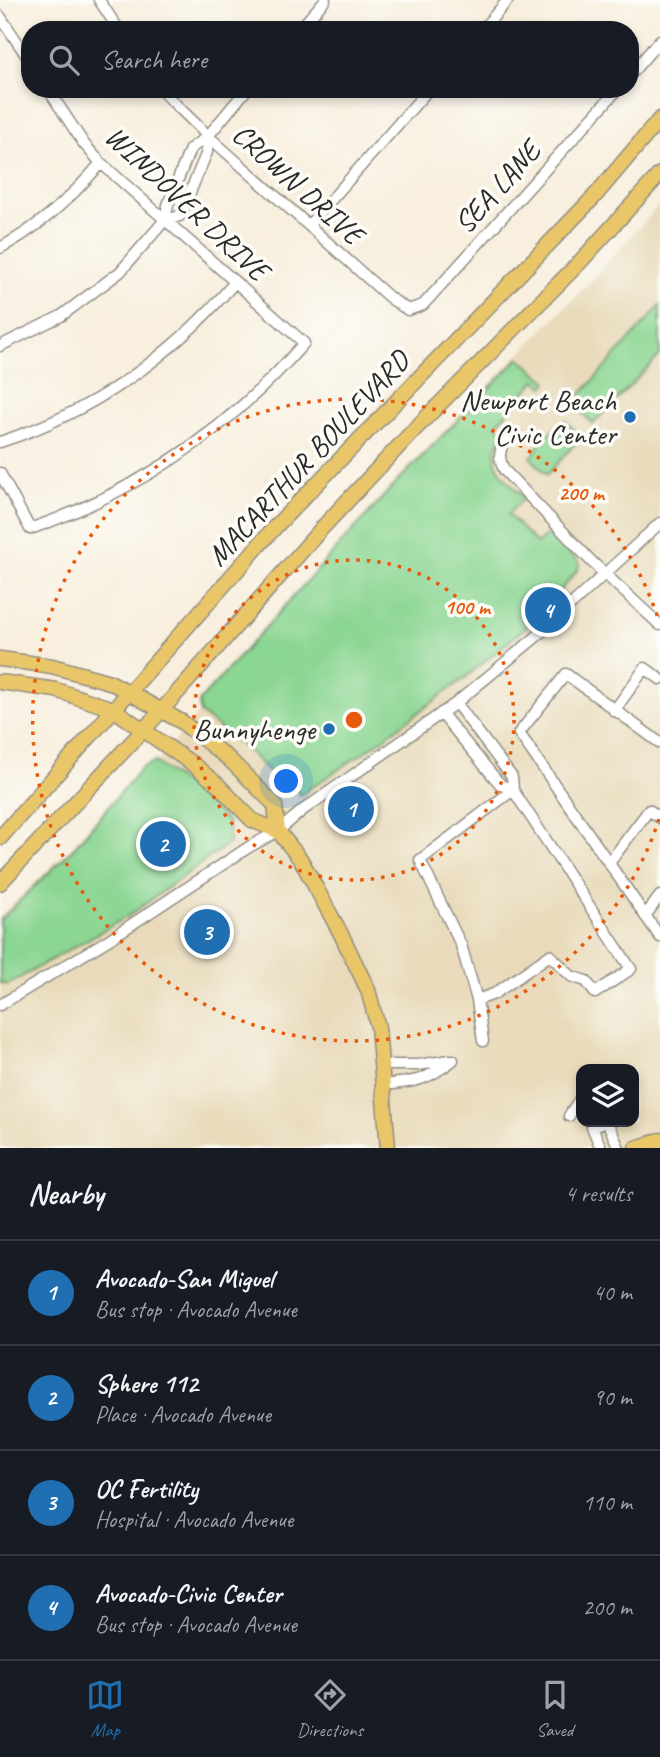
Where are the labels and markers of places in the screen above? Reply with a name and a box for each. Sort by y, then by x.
place label: Newport Beach Civic Center [460,381,618,453]
marker: Newport Beach Civic Center [622,409,638,425]
pin: 4 [525,584,571,636]
centre of rings [342,708,366,732]
place label: Bunnyhenge [194,710,317,748]
marker: Bunnyhenge [321,721,337,737]
pin: 1 [328,783,374,835]
pin: 2 [140,818,186,870]
pin: 3 [184,906,230,958]

